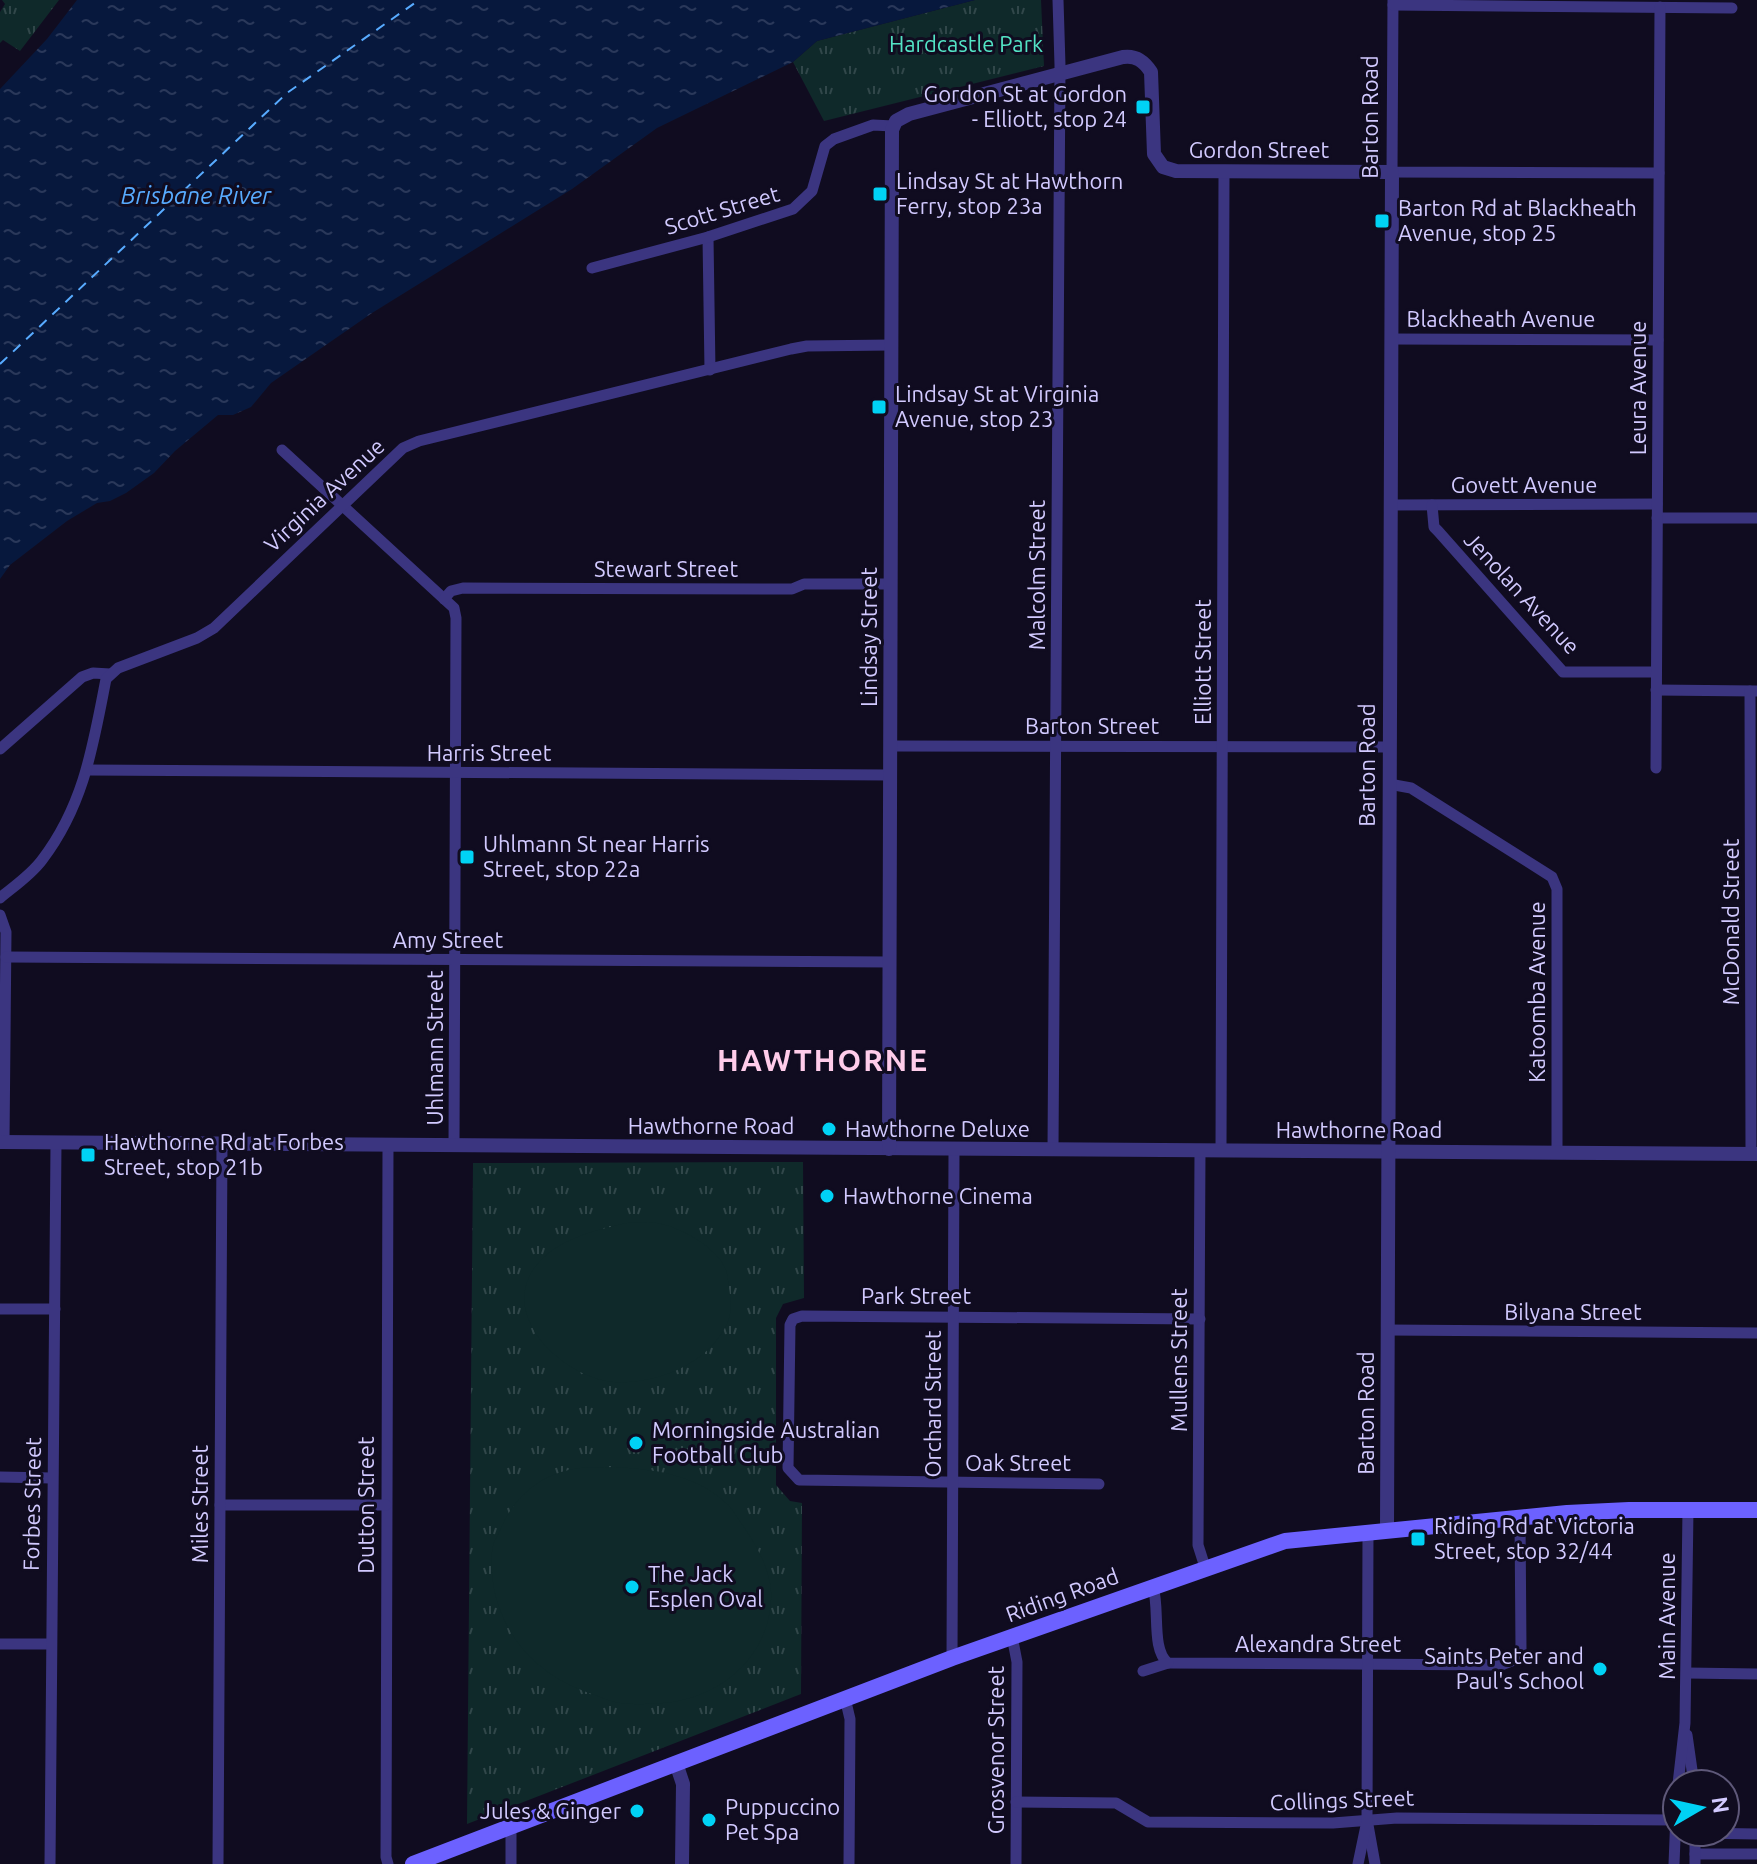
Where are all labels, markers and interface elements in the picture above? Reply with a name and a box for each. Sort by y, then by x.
park label: Hardcastle Park [889,31,1043,56]
street label: Barton Road [1357,55,1382,179]
place label: Gordon St at Gordon - Elliott, stop 24 [924,81,1127,131]
marker: Gordon St at Gordon - Elliott, stop 24 [1134,98,1152,116]
street label: Gordon Street [1189,137,1330,162]
place label: Lindsay St at Hawthorn Ferry, stop 23a [896,168,1123,218]
street label: Scott Street [662,180,782,239]
water label: Brisbane River [121,182,272,209]
marker: Lindsay St at Hawthorn Ferry, stop 23a [871,185,889,203]
place label: Barton Rd at Blackheath Avenue, stop 25 [1398,195,1637,245]
marker: Barton Rd at Blackheath Avenue, stop 25 [1373,212,1391,230]
street label: Blackheath Avenue [1407,306,1595,331]
street label: Leura Avenue [1625,321,1650,455]
place label: Lindsay St at Virginia Avenue, stop 23 [895,381,1099,431]
marker: Lindsay St at Virginia Avenue, stop 23 [870,398,888,416]
street label: Virginia Avenue [259,433,389,557]
street label: Govett Avenue [1451,472,1597,497]
street label: Malcolm Street [1024,499,1049,650]
street label: Jenolan Avenue [1460,527,1585,659]
street label: Stewart Street [594,556,738,581]
street label: Lindsay Street [856,567,881,707]
street label: Elliott Street [1190,599,1215,725]
street label: Barton Road [1354,703,1379,827]
street label: Barton Street [1025,713,1159,738]
street label: Harris Street [427,740,552,765]
place label: Uhlmann St near Harris Street, stop 22a [483,831,710,881]
street label: McDonald Street [1718,838,1743,1005]
marker: Uhlmann St near Harris Street, stop 22a [458,848,476,866]
street label: Katoomba Avenue [1524,901,1549,1083]
street label: Amy Street [393,927,504,952]
street label: Uhlmann Street [422,970,447,1126]
district label: HAWTHORNE [717,1043,929,1077]
street label: Hawthorne Road [628,1113,794,1138]
place label: Hawthorne Deluxe [845,1116,1030,1141]
street label: Hawthorne Road [1276,1117,1442,1142]
marker: Hawthorne Deluxe [820,1120,838,1138]
place label: Hawthorne Rd at Forbes Street, stop 21b [104,1129,344,1179]
marker: Hawthorne Rd at Forbes Street, stop 21b [79,1146,97,1164]
place label: Hawthorne Cinema [843,1183,1033,1208]
marker: Hawthorne Cinema [818,1187,836,1205]
street label: Park Street [861,1283,971,1308]
street label: Mullens Street [1166,1288,1191,1432]
street label: Bilyana Street [1504,1299,1642,1324]
street label: Orchard Street [920,1330,945,1478]
street label: Barton Road [1353,1351,1378,1475]
place label: Morningside Australian Football Club [652,1417,880,1467]
marker: Morningside Australian Football Club [627,1434,645,1452]
street label: Dutton Street [353,1436,378,1574]
street label: Forbes Street [18,1437,45,1571]
street label: Miles Street [187,1444,212,1563]
street label: Oak Street [965,1450,1071,1475]
place label: Riding Rd at Victoria Street, stop 32/44 [1434,1513,1635,1563]
marker: Riding Rd at Victoria Street, stop 32/44 [1409,1530,1427,1548]
street label: Main Avenue [1654,1552,1679,1680]
place label: The Jack Esplen Oval [648,1561,763,1611]
street label: Riding Road [1002,1563,1122,1627]
marker: The Jack Esplen Oval [623,1578,641,1596]
street label: Alexandra Street [1235,1631,1401,1656]
place label: Saints Peter and Paul's School [1424,1643,1584,1693]
marker: Saints Peter and Paul's School [1591,1660,1609,1678]
street label: Grosvenor Street [983,1665,1008,1834]
north arrow [1661,1768,1741,1848]
street label: Collings Street [1269,1784,1415,1815]
place label: Puppuccino Pet Spa [725,1794,840,1844]
text: N [1708,1795,1735,1815]
place label: Jules & Ginger [480,1798,622,1823]
marker: Jules & Ginger [628,1802,646,1820]
marker: Puppuccino Pet Spa [700,1811,718,1829]

